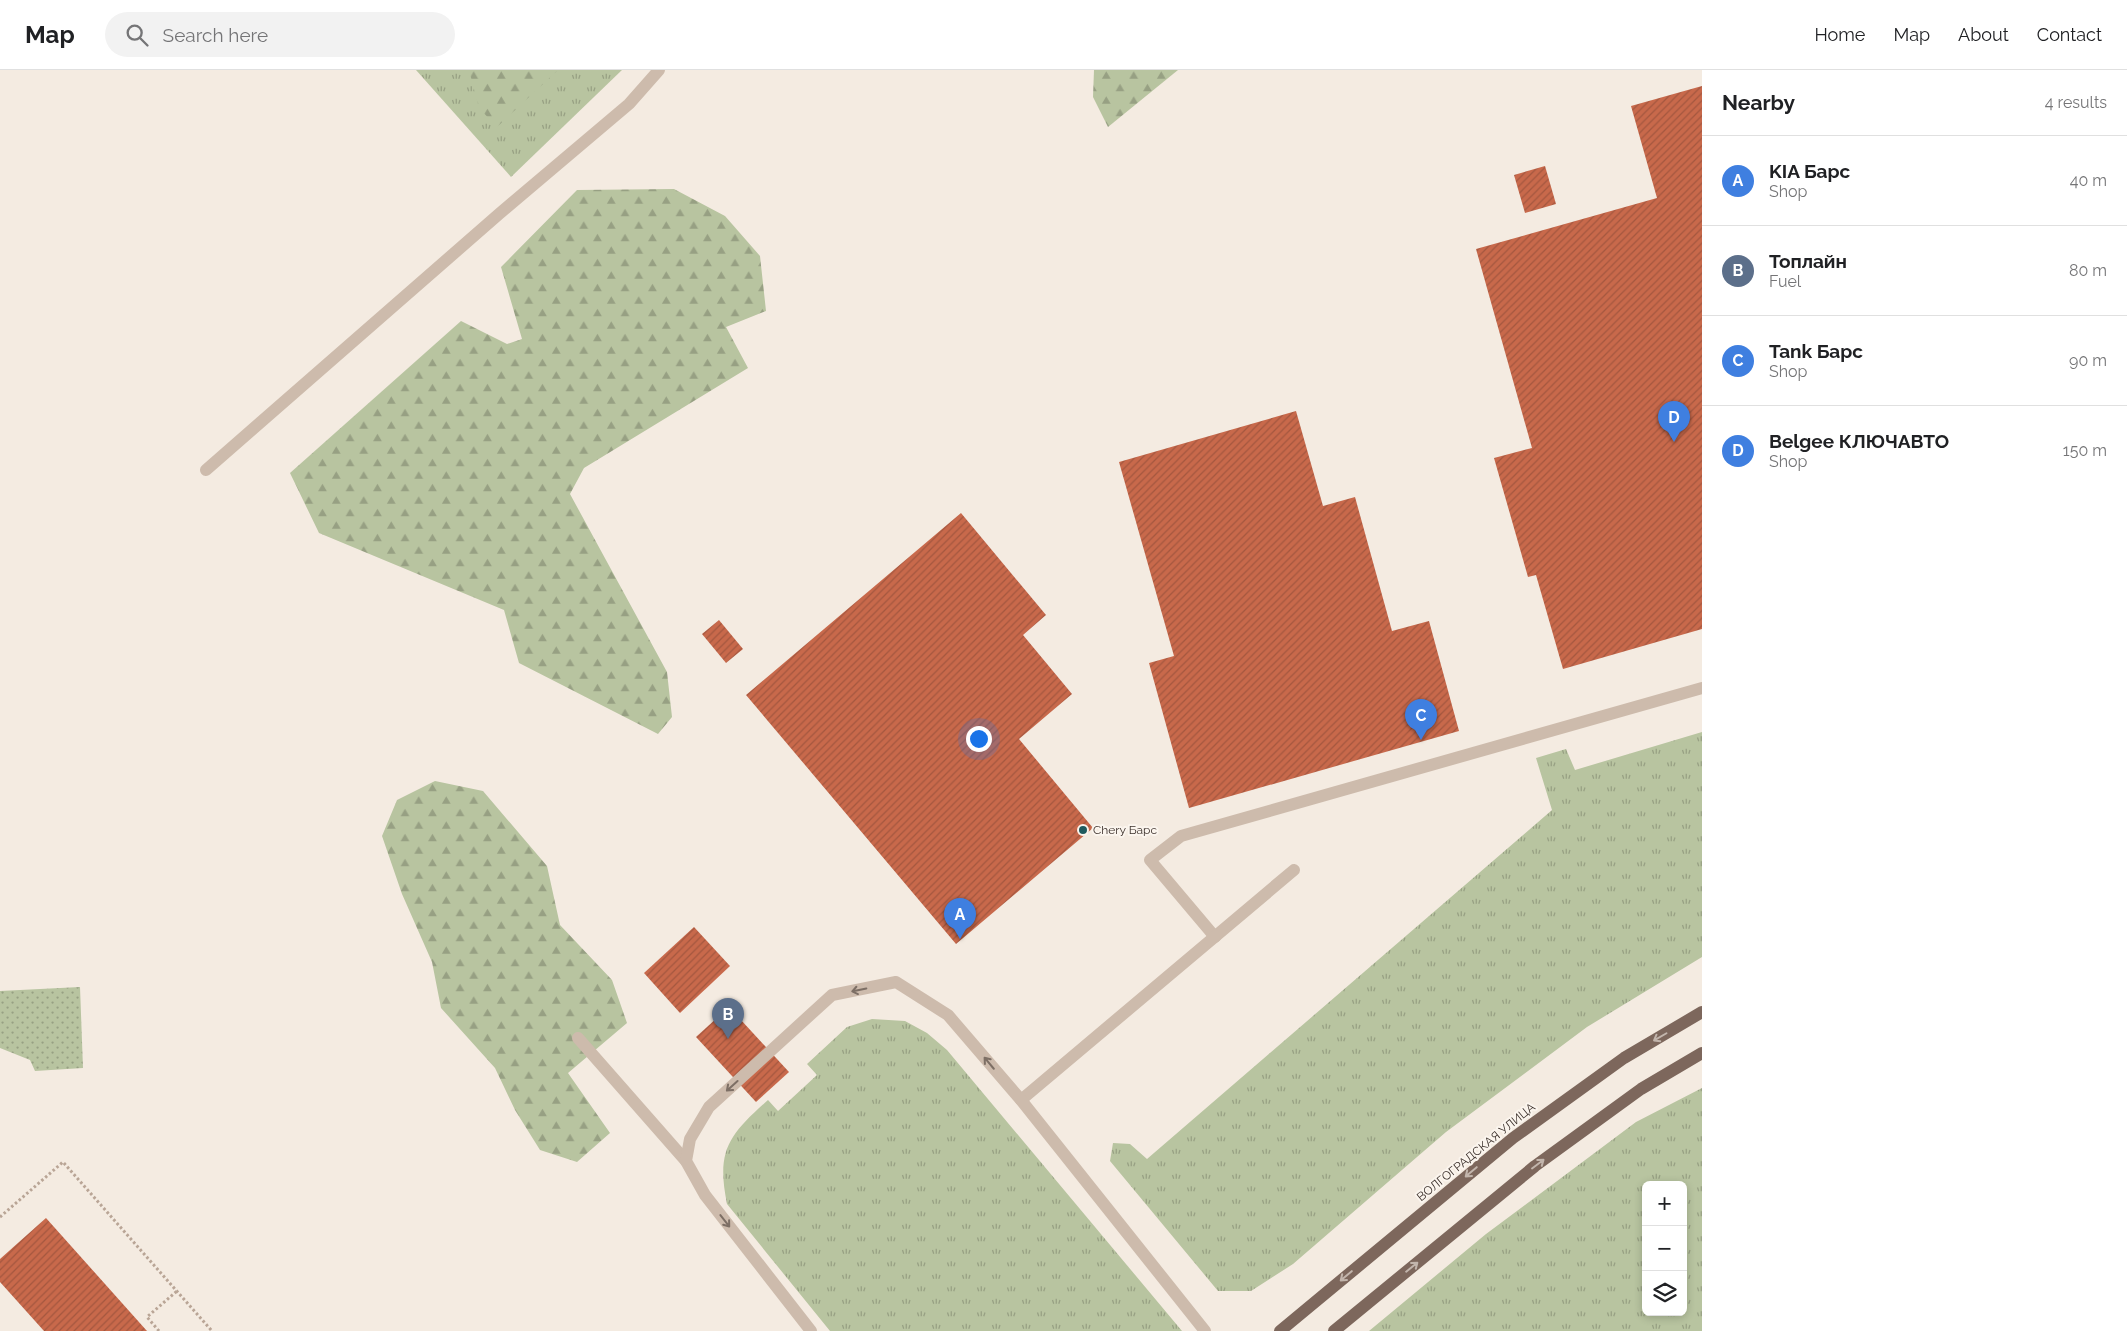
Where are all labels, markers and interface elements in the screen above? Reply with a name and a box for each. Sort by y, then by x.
search box [105,12,455,57]
text: Map [25,20,75,49]
icon: search [123,21,151,49]
text: Search here [163,24,268,46]
text: Home [1814,24,1865,45]
text: Map [1893,24,1930,45]
text: About [1958,24,2009,45]
text: Contact [2037,24,2102,45]
text: Nearby [1722,90,1795,115]
text: 4 results [2045,93,2107,112]
text: KIA Барс [1769,160,1850,182]
text: A [1733,171,1743,190]
text: 40 m [2070,171,2107,190]
text: Shop [1769,182,1807,201]
text: Топлайн [1769,250,1847,272]
text: B [1733,261,1743,280]
text: 80 m [2069,261,2107,280]
text: Fuel [1769,272,1801,291]
text: Tank Барс [1769,340,1863,362]
text: C [1733,351,1743,370]
text: 90 m [2069,351,2107,370]
text: Shop [1769,362,1807,381]
pin: D [1658,401,1690,442]
text: Belgee КЛЮЧАВТО [1769,430,1949,452]
text: D [1732,441,1744,460]
text: 150 m [2063,441,2107,460]
text: Shop [1769,452,1807,471]
pin: C [1405,699,1437,740]
your location [966,726,992,752]
place label: Chery Барс [1093,823,1157,837]
marker: Chery Барс [1077,824,1089,836]
pin: A [944,898,976,939]
one-way arrow [852,985,868,995]
pin: B [712,998,744,1039]
one-way arrow [1653,1032,1668,1042]
one-way arrow [984,1057,995,1070]
one-way arrow [726,1080,739,1092]
street label: ВОЛГОГРАДСКАЯ УЛИЦА [1414,1100,1538,1204]
one-way arrow [1531,1159,1545,1169]
one-way arrow [1465,1167,1478,1178]
map controls [1642,1181,1687,1316]
button: + [1642,1181,1687,1226]
one-way arrow [719,1214,730,1227]
button: − [1642,1226,1687,1271]
one-way arrow [1405,1261,1418,1272]
one-way arrow [1340,1270,1353,1281]
button: layers [1642,1271,1687,1316]

